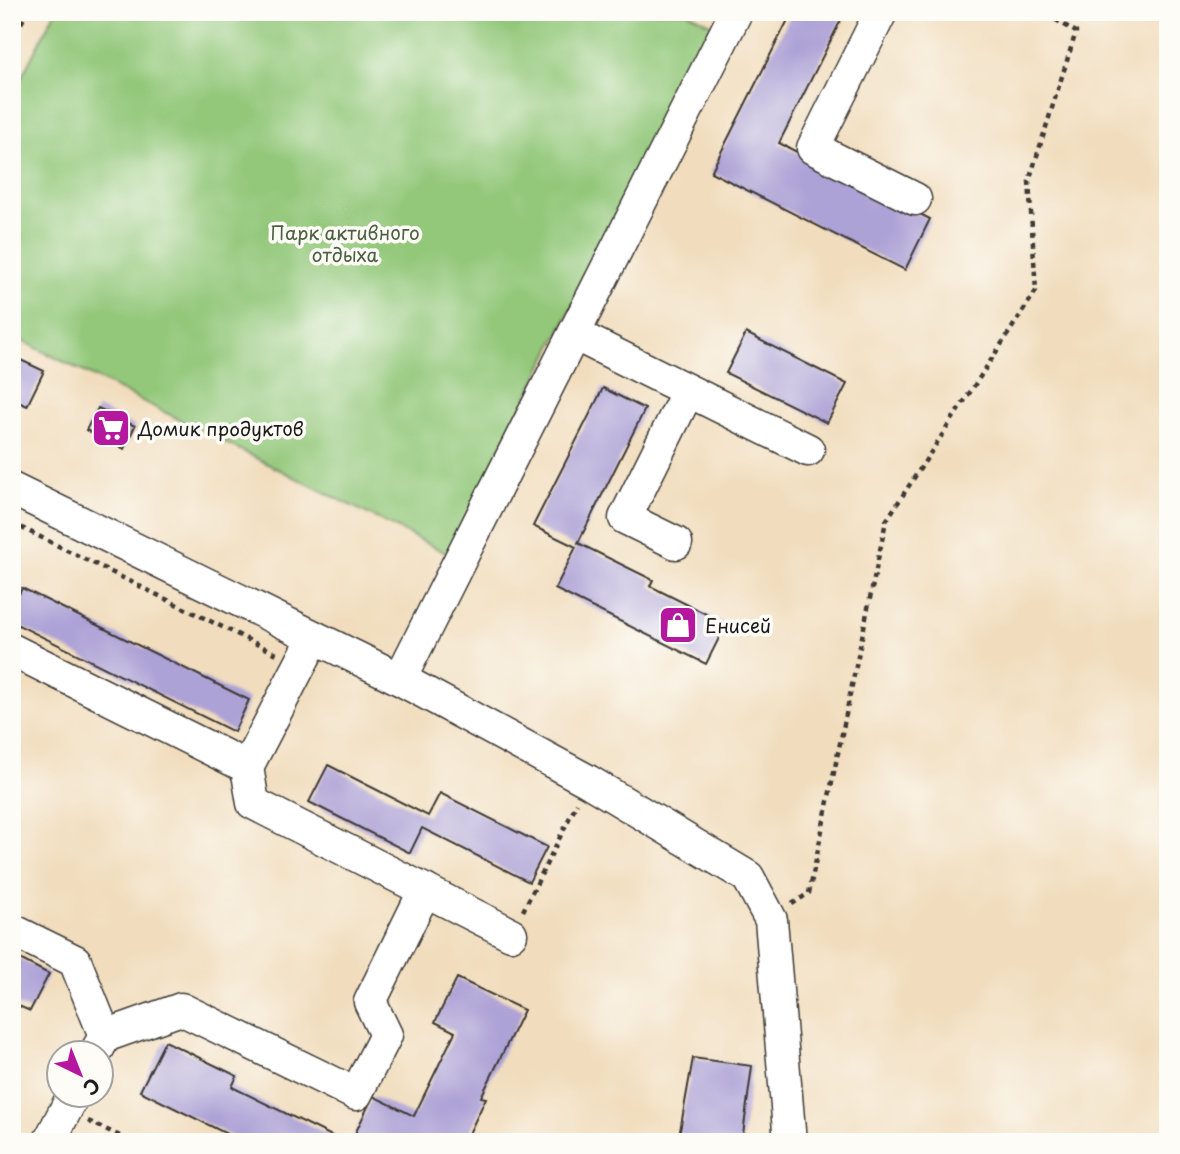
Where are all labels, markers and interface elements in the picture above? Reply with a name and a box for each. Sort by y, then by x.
park label: Парк активного отдыха [270,218,420,268]
supermarket icon: Домик продуктов [90,407,132,449]
place label: Домик продуктов [137,414,304,442]
shop icon: Енисей [657,604,699,646]
place label: Енисей [705,611,771,639]
north arrow [46,1038,116,1108]
text: С [77,1072,107,1102]

